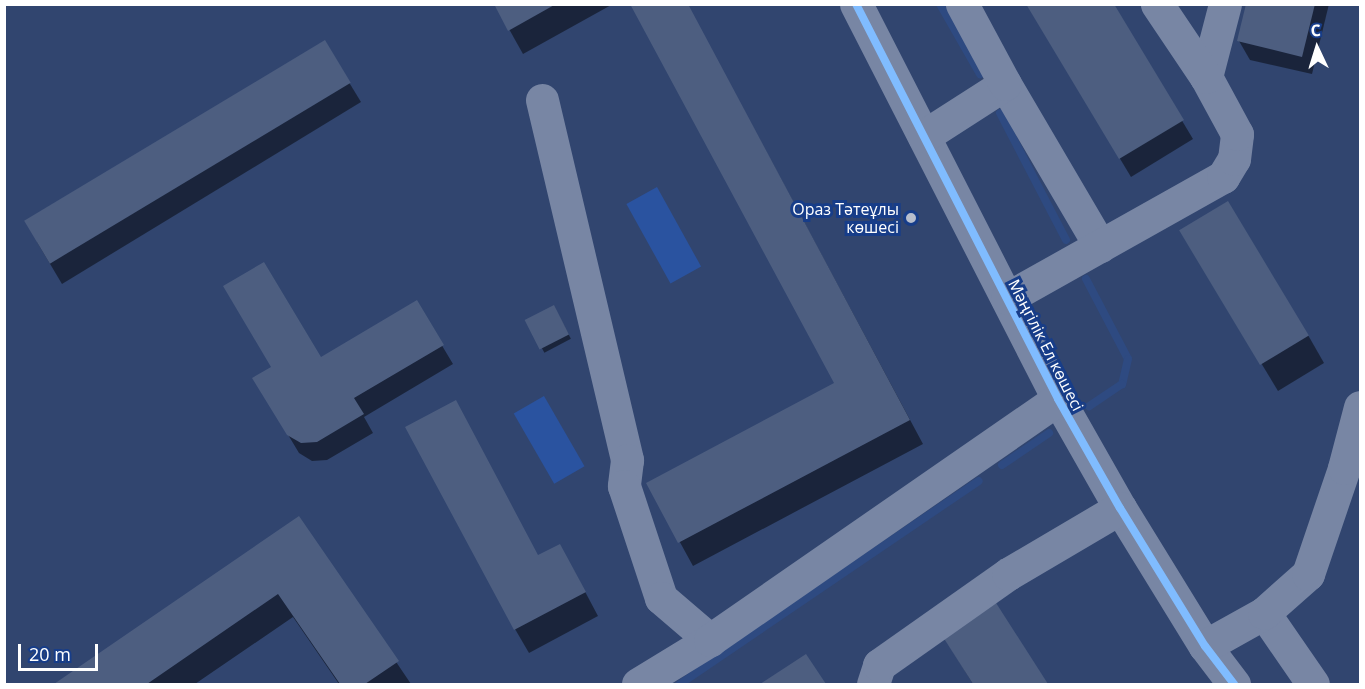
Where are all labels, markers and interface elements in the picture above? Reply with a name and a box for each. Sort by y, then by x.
north arrow [1287,18,1347,78]
text: С [1310,19,1322,41]
place label: Ораз Тәтеұлы көшесі [792,199,899,237]
marker: Ораз Тәтеұлы көшесі [904,211,918,225]
street label: Мәңгілік Ел көшесі [1004,276,1088,414]
scale bar [21,632,100,670]
text: 20 m [29,642,71,666]

